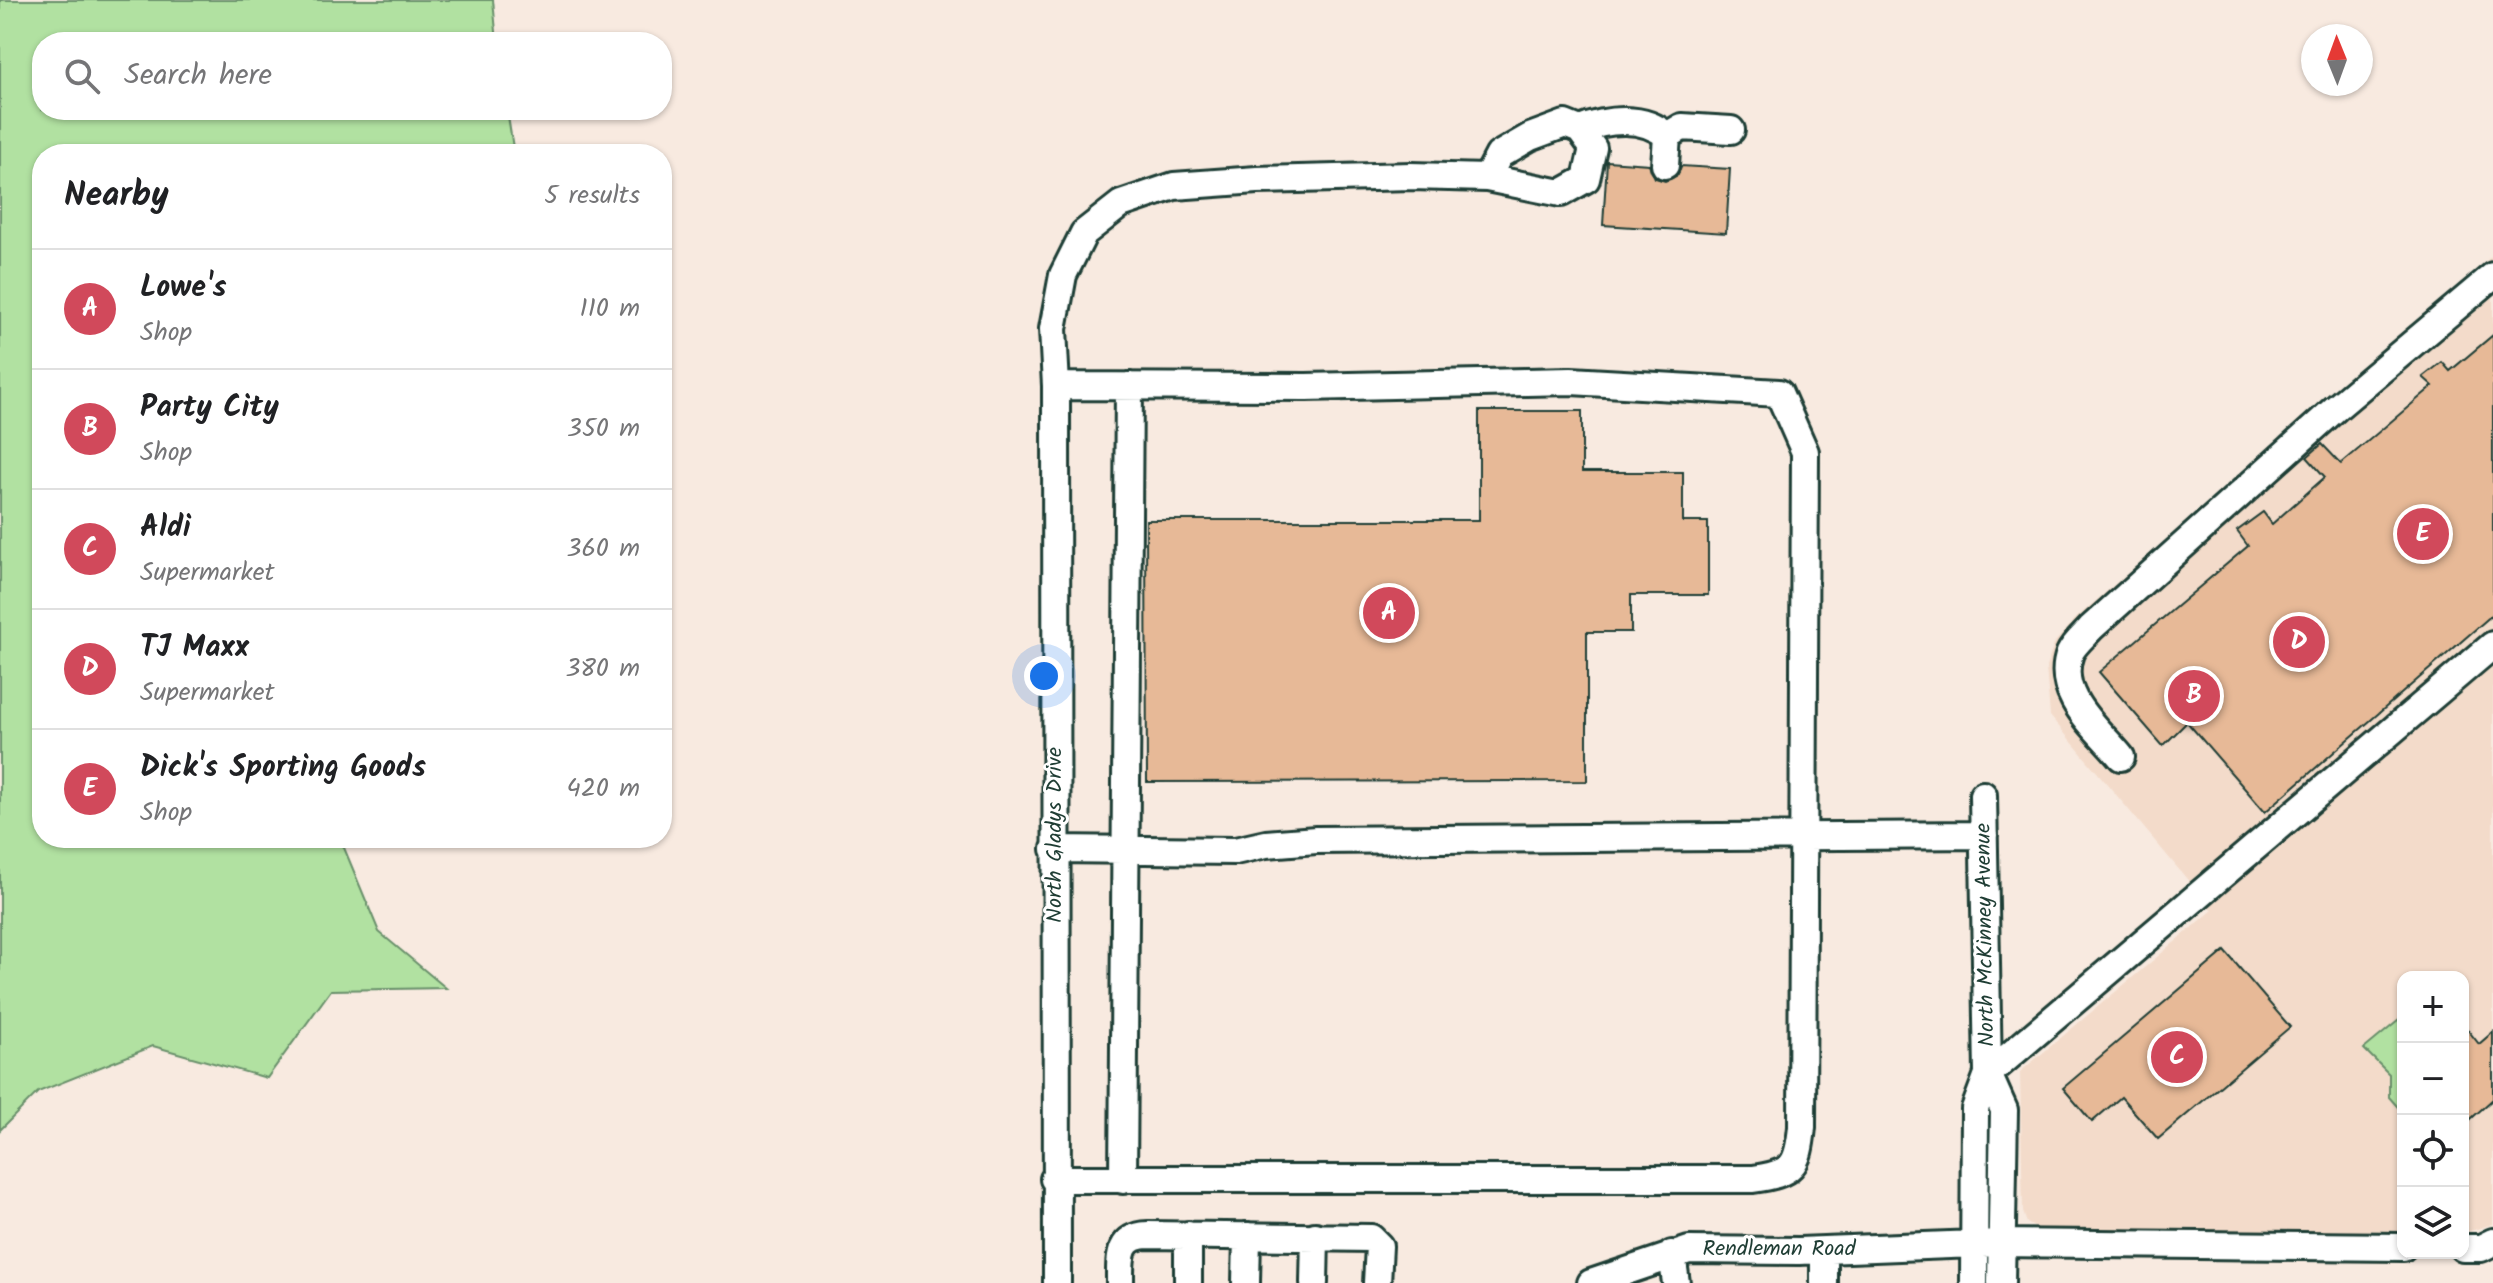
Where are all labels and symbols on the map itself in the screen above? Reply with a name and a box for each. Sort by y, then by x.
north arrow [2301,24,2373,96]
pin: E [2397,504,2449,564]
pin: A [1363,583,1415,643]
pin: D [2273,612,2325,672]
your location [1024,656,1064,696]
pin: B [2168,666,2220,726]
street label: North Gladys Drive [1038,747,1073,923]
street label: North McKinney Avenue [1967,823,2005,1047]
pin: C [2151,1027,2203,1087]
street label: Rendleman Road [1702,1232,1857,1267]

